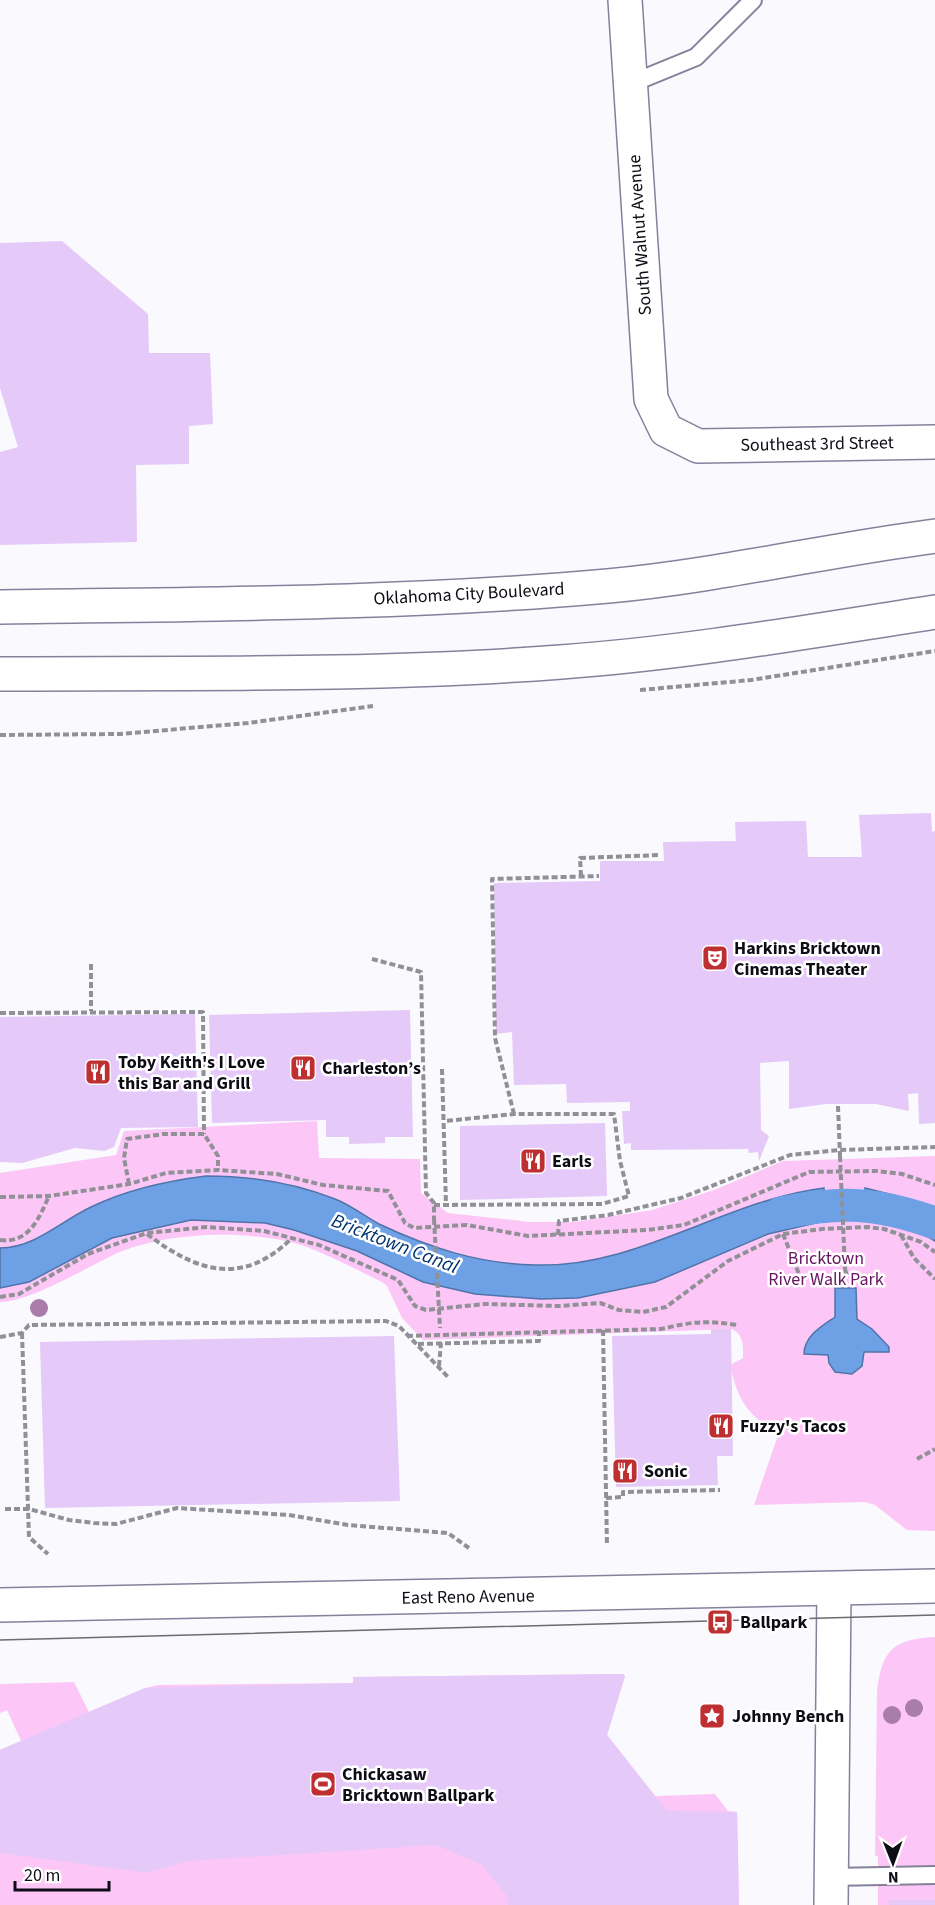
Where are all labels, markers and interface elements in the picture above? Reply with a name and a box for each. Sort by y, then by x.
street label: South Walnut Avenue [622,154,658,316]
street label: Southeast 3rd Street [740,430,894,458]
street label: Oklahoma City Boulevard [373,577,565,611]
place label: Harkins Bricktown Cinemas Theater [734,936,881,982]
theatre icon: Harkins Bricktown Cinemas Theater [700,943,730,973]
place label: Toby Keith's I Love this Bar and Grill [118,1050,265,1096]
restaurant icon: Charleston’s [288,1053,318,1083]
place label: Charleston’s [322,1056,421,1081]
restaurant icon: Toby Keith's I Love this Bar and Grill [83,1057,113,1087]
restaurant icon: Earls [518,1146,548,1176]
place label: Earls [552,1149,592,1174]
water label: Bricktown Canal [327,1207,463,1281]
park label: Bricktown River Walk Park [768,1246,884,1292]
restaurant icon: Fuzzy's Tacos [706,1411,736,1441]
place label: Fuzzy's Tacos [740,1414,846,1439]
restaurant icon: Sonic [610,1456,640,1486]
place label: Sonic [644,1459,688,1484]
street label: East Reno Avenue [401,1583,535,1611]
bus stop icon: Ballpark [705,1607,735,1637]
place label: Ballpark [740,1610,807,1635]
place icon: Johnny Bench [697,1701,727,1731]
place label: Johnny Bench [732,1704,844,1729]
place label: Chickasaw Bricktown Ballpark [342,1762,494,1808]
sports icon: Chickasaw Bricktown Ballpark [308,1769,338,1799]
north arrow [863,1833,923,1893]
scale bar [15,1854,110,1892]
text: 20 m [24,1863,60,1888]
text: N [888,1866,899,1888]

